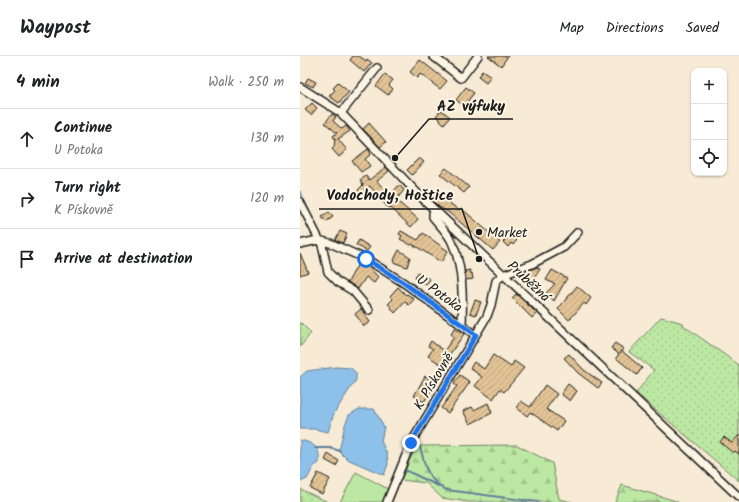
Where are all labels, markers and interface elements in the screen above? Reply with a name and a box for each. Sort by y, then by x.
text: Waypost [20,13,91,43]
text: Map [559,17,584,39]
text: Directions [606,17,664,39]
text: Saved [686,17,719,39]
map controls [691,68,727,176]
button: + [691,68,727,104]
text: 4 min [16,69,60,96]
text: Walk · 250 m [208,72,284,93]
callout: AZ výfuky [429,92,513,119]
text: AZ výfuky [437,95,505,119]
button: − [691,104,727,140]
text: Continue [54,116,112,140]
icon: ahead [16,128,38,150]
text: 130 m [250,128,284,149]
text: U Potoka [54,140,103,161]
button: locate [691,140,727,176]
text: Turn right [54,176,121,200]
callout: Vodochody, Hoštice [319,182,462,209]
text: Vodochody, Hoštice [327,184,454,208]
icon: right [16,188,38,210]
text: 120 m [250,188,284,209]
text: K Pískovně [54,200,113,221]
place label: Market [487,222,528,244]
marker: Market [474,227,484,237]
text: Arrive at destination [54,247,193,271]
icon: arrive [16,248,38,270]
route start [357,250,375,268]
street label: Průběžná [502,256,556,309]
street label: U Potoka [412,269,467,318]
street label: K Pískovně [408,348,460,414]
route end [402,434,420,452]

